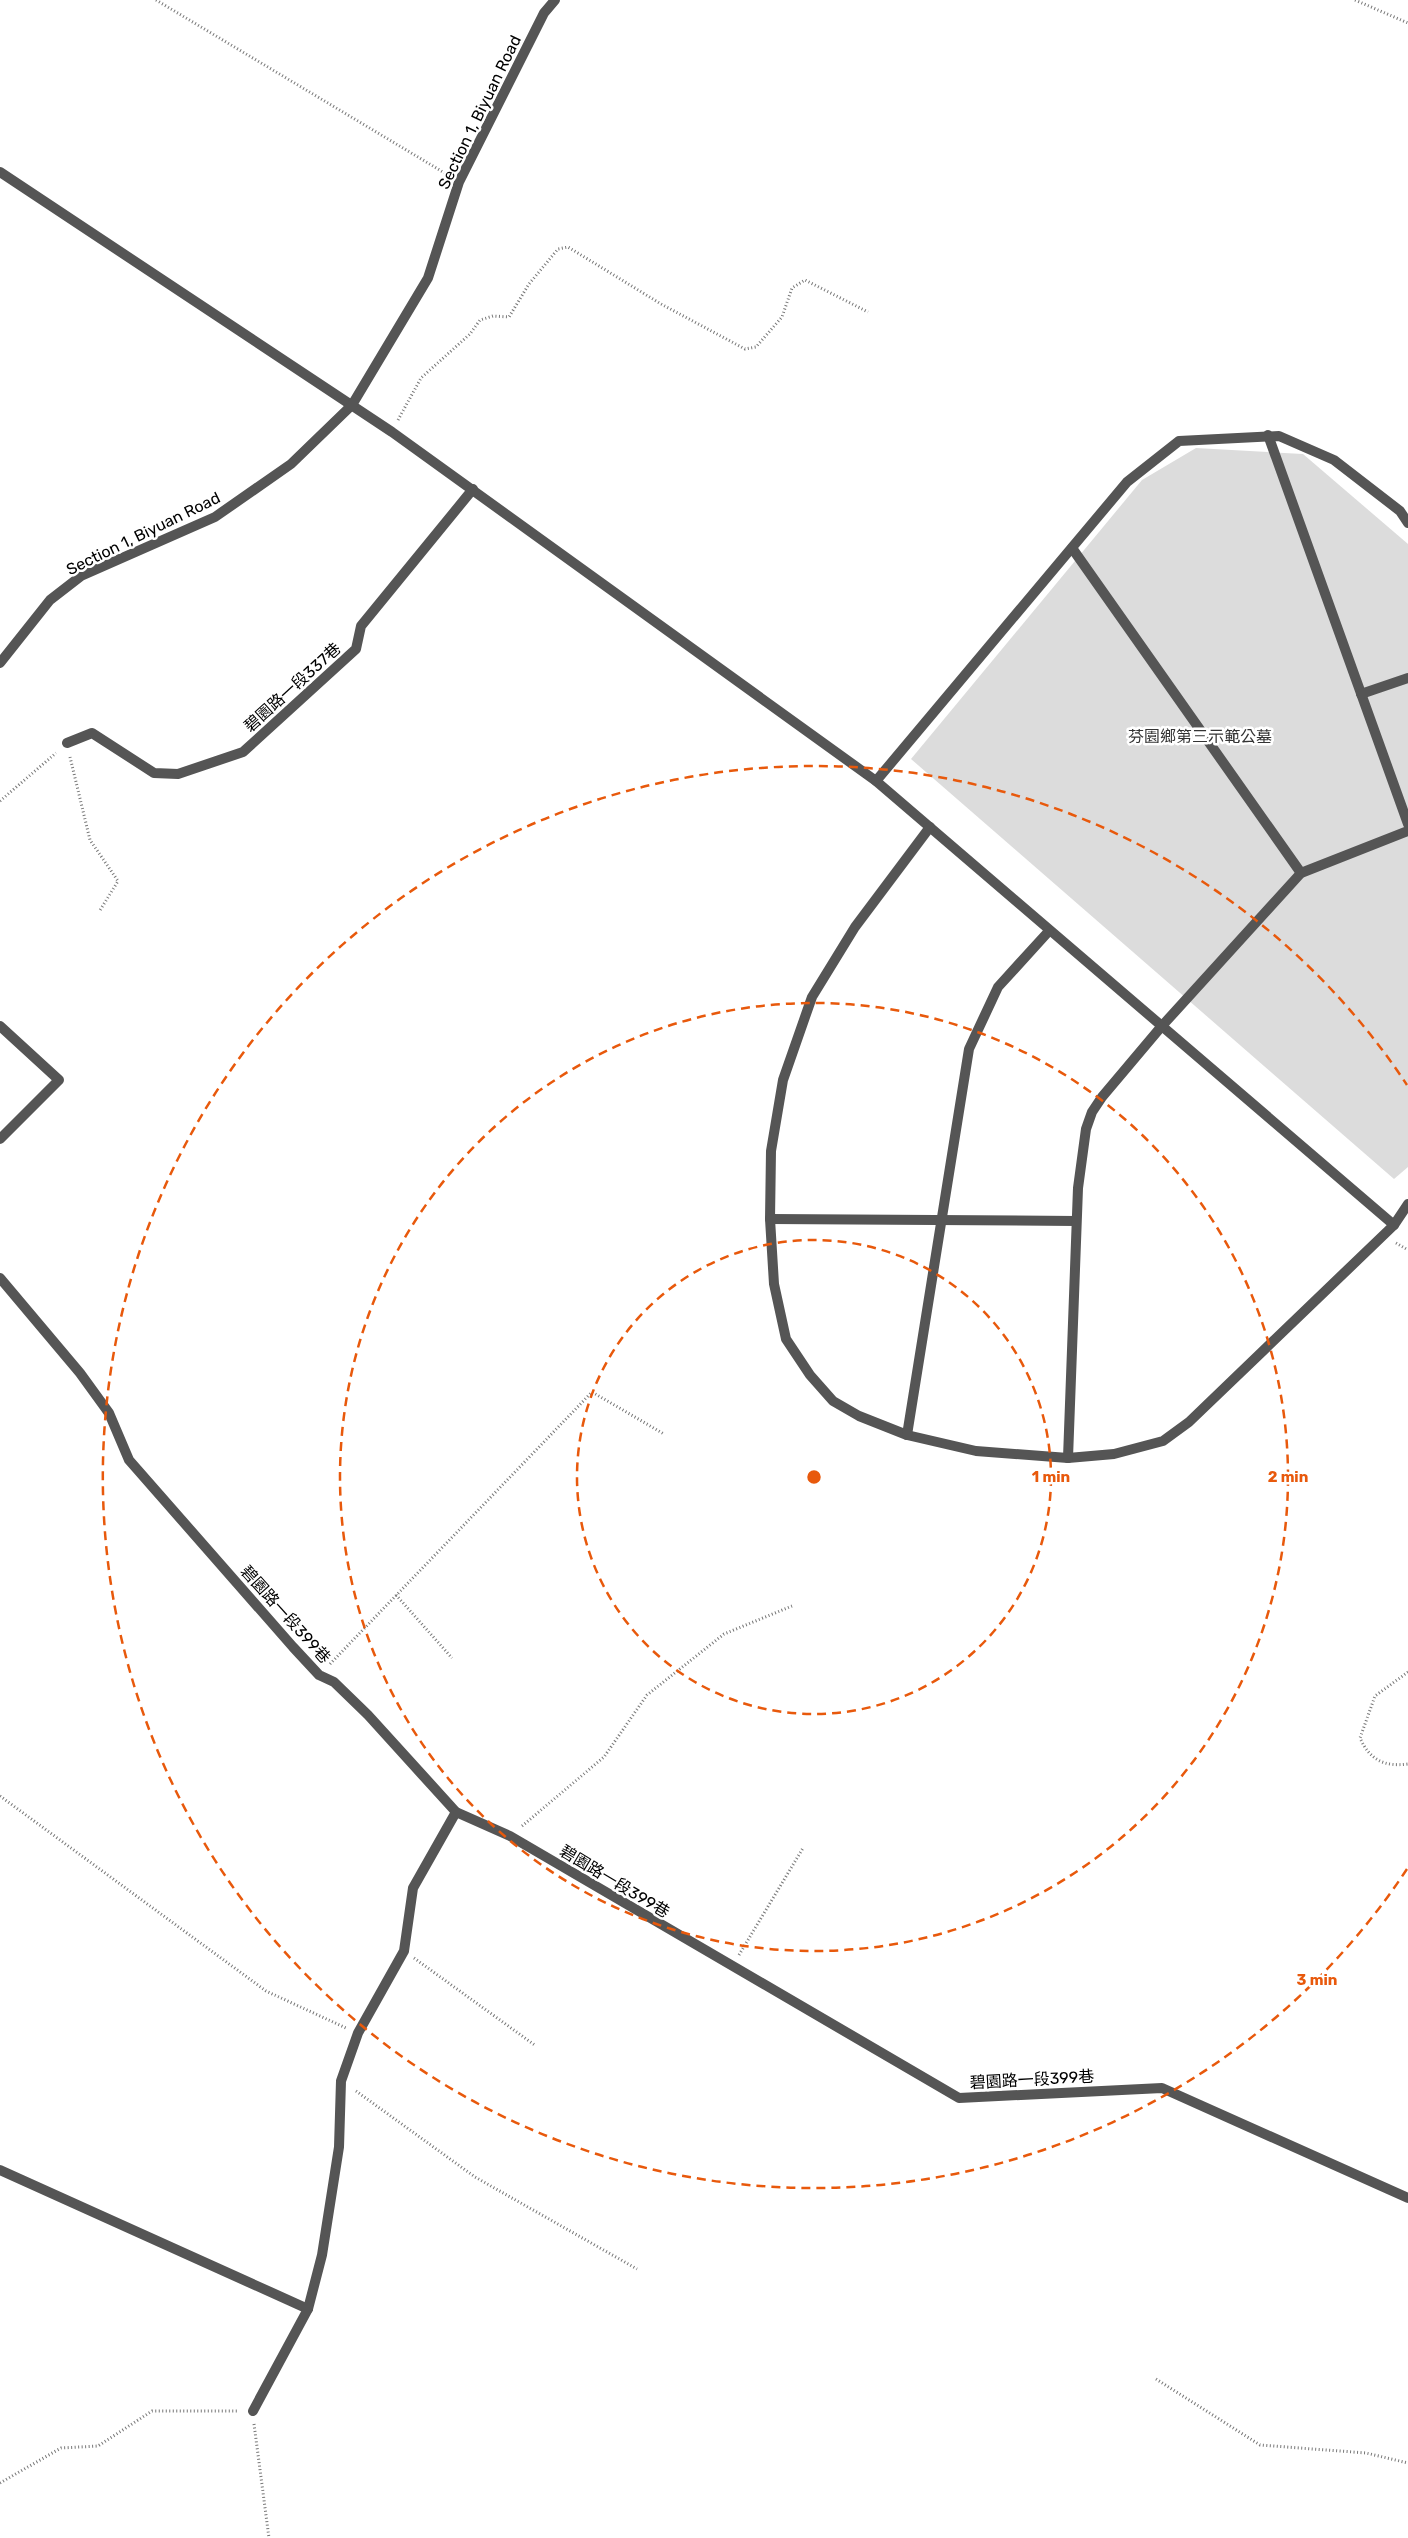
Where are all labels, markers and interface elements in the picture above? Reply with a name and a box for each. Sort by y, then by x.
street label: Section 1, Biyuan Road [434,32,525,192]
street label: Section 1, Biyuan Road [63,488,223,579]
street label: 碧園路一段337巷 [240,639,345,736]
park label: 芬園鄉第三示範公墓 [1128,727,1272,746]
centre of rings [805,1468,823,1486]
text: 1 min [1032,1468,1070,1486]
text: 2 min [1268,1468,1308,1486]
street label: 碧園路一段399巷 [237,1562,334,1667]
street label: 碧園路一段399巷 [556,1841,673,1922]
text: 3 min [1297,1971,1337,1989]
street label: 碧園路一段399巷 [969,2067,1095,2092]

